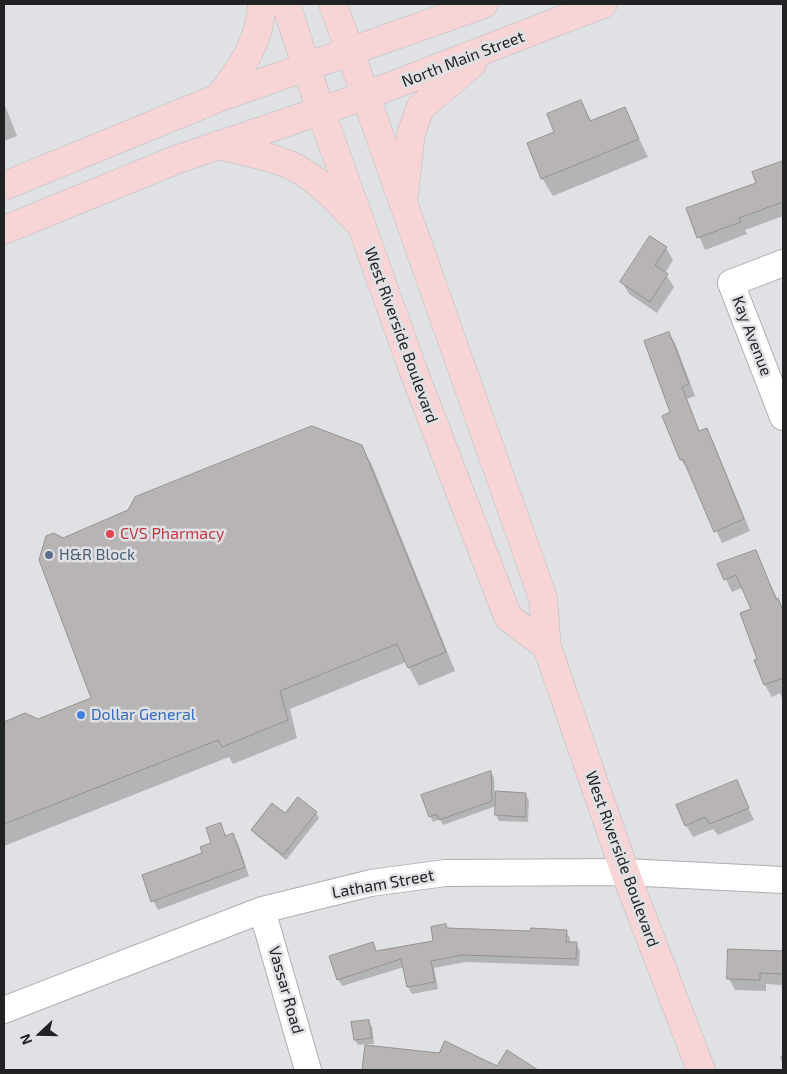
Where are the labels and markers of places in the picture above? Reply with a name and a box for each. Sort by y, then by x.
place label: CVS Pharmacy [120,524,224,544]
marker: CVS Pharmacy [104,528,116,540]
place label: H&R Block [59,545,135,565]
marker: H&R Block [43,549,55,561]
place label: Dollar General [91,705,195,725]
marker: Dollar General [75,709,87,721]

